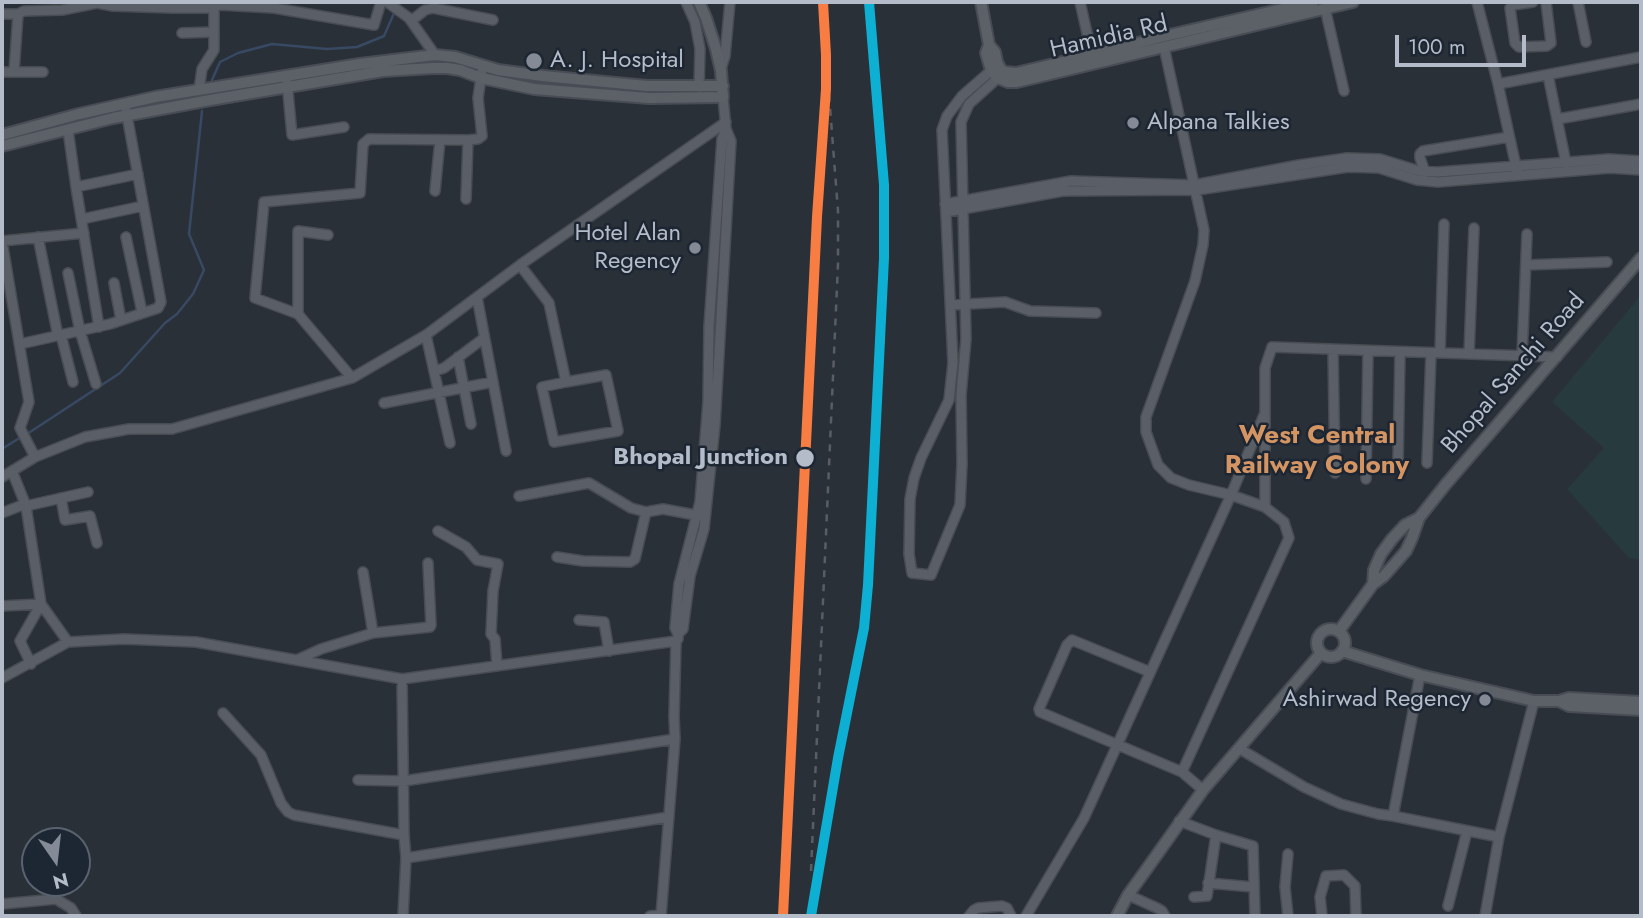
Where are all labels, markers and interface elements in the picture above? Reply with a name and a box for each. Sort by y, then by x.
street label: Hamidia Rd [1048,11,1170,65]
scale bar [1398,21,1529,65]
text: 100 m [1408,32,1465,62]
place label: A. J. Hospital [550,47,684,75]
marker: A. J. Hospital [524,51,544,71]
place label: Alpana Talkies [1147,109,1290,137]
marker: Alpana Talkies [1125,115,1141,131]
place label: Hotel Alan Regency [574,220,681,276]
marker: Hotel Alan Regency [687,240,703,256]
street label: Bhopal Sanchi Road [1436,288,1592,460]
district label: West Central Railway Colony [1225,421,1409,482]
place label: Bhopal Junction [613,444,788,472]
marker: Bhopal Junction [794,447,816,469]
place label: Ashirwad Regency [1282,686,1471,714]
marker: Ashirwad Regency [1477,692,1493,708]
north arrow [21,827,91,897]
text: N [50,866,71,896]

